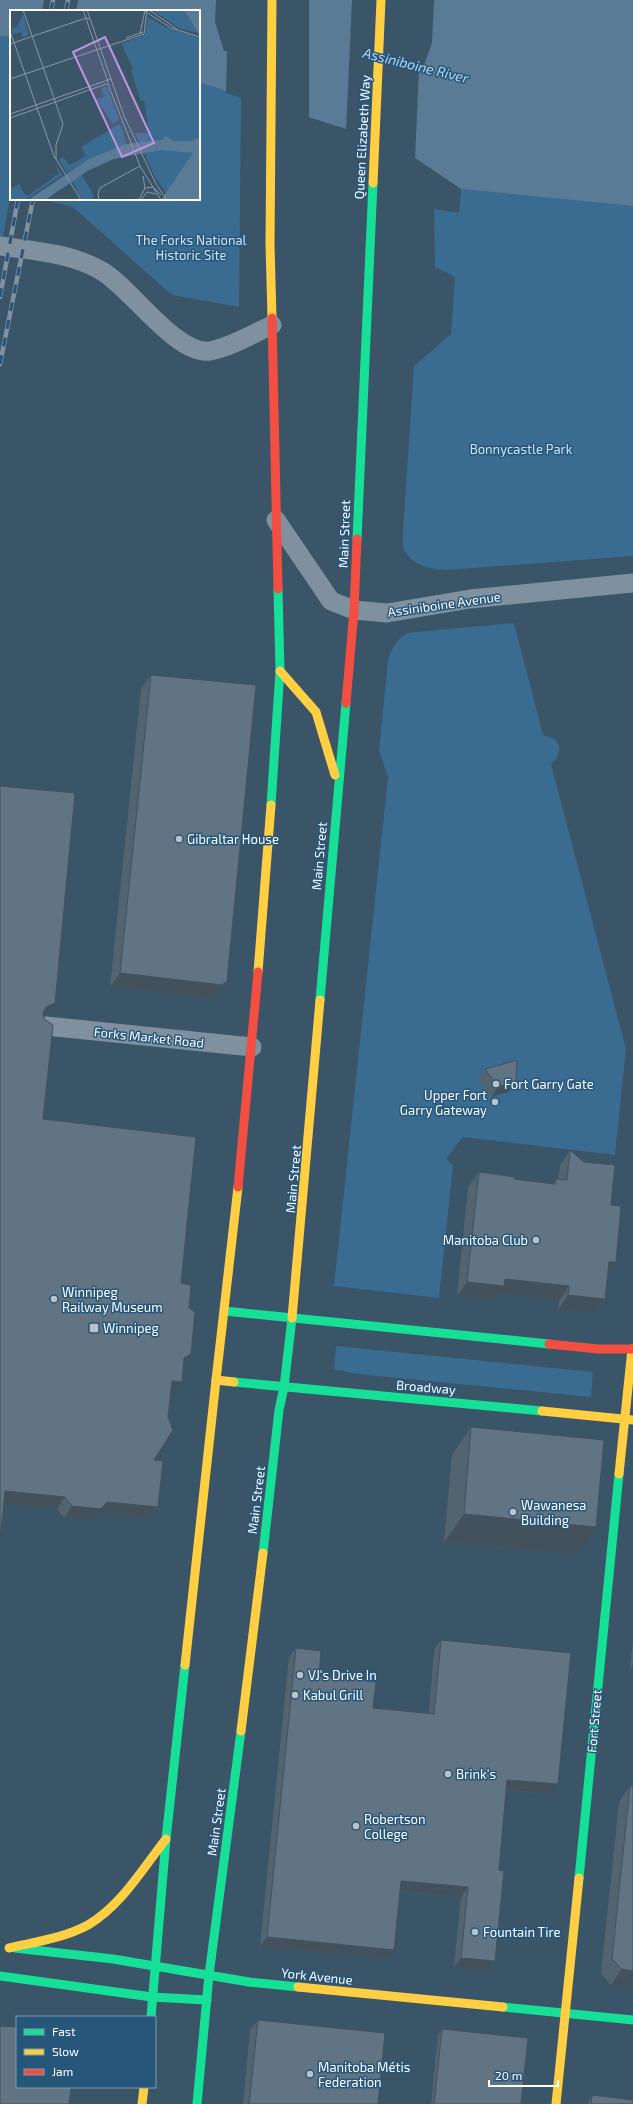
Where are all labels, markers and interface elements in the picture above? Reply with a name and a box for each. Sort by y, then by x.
inset map [10,10,200,200]
water label: Assiniboine River [360,43,471,86]
street label: Queen Elizabeth Way [351,74,373,200]
park label: The Forks National Historic Site [136,232,247,263]
park label: Bonnycastle Park [470,441,573,457]
street label: Main Street [335,500,353,568]
street label: Assiniboine Avenue [386,588,502,620]
street label: Main Street [308,821,330,891]
place label: Gibraltar House [187,831,279,847]
marker: Gibraltar House [174,834,184,844]
street label: Forks Market Road [93,1023,205,1051]
place label: Fort Garry Gate [504,1076,594,1092]
marker: Fort Garry Gate [491,1079,501,1089]
place label: Upper Fort Garry Gateway [400,1087,487,1118]
marker: Upper Fort Garry Gateway [490,1097,500,1107]
street label: Main Street [282,1144,304,1214]
place label: Manitoba Club [443,1232,528,1248]
marker: Manitoba Club [531,1235,541,1245]
place label: Winnipeg Railway Museum [62,1284,163,1315]
marker: Winnipeg Railway Museum [49,1294,59,1304]
place label: Winnipeg [103,1320,159,1336]
marker: Winnipeg [88,1322,100,1334]
street label: Broadway [396,1376,457,1398]
street label: Main Street [244,1465,268,1535]
place label: Wawanesa Building [521,1497,586,1528]
marker: Wawanesa Building [508,1507,518,1517]
place label: VJ's Drive In [308,1667,377,1683]
marker: VJ's Drive In [295,1670,305,1680]
place label: Kabul Grill [303,1687,364,1703]
street label: Fort Street [583,1689,605,1753]
marker: Kabul Grill [290,1690,300,1700]
place label: Brink's [456,1766,496,1782]
marker: Brink's [443,1769,453,1779]
street label: Main Street [203,1787,229,1857]
place label: Robertson College [364,1811,425,1842]
marker: Robertson College [351,1821,361,1831]
place label: Fountain Tire [483,1924,560,1940]
marker: Fountain Tire [470,1927,480,1937]
street label: York Avenue [280,1964,354,1988]
legend [16,2016,156,2088]
text: Fast [52,2024,76,2038]
text: Slow [52,2044,79,2058]
place label: Manitoba Métis Federation [318,2059,410,2090]
scale bar [489,2062,558,2088]
text: Jam [52,2064,73,2078]
text: 20 m [495,2068,522,2082]
marker: Manitoba Métis Federation [305,2069,315,2079]

